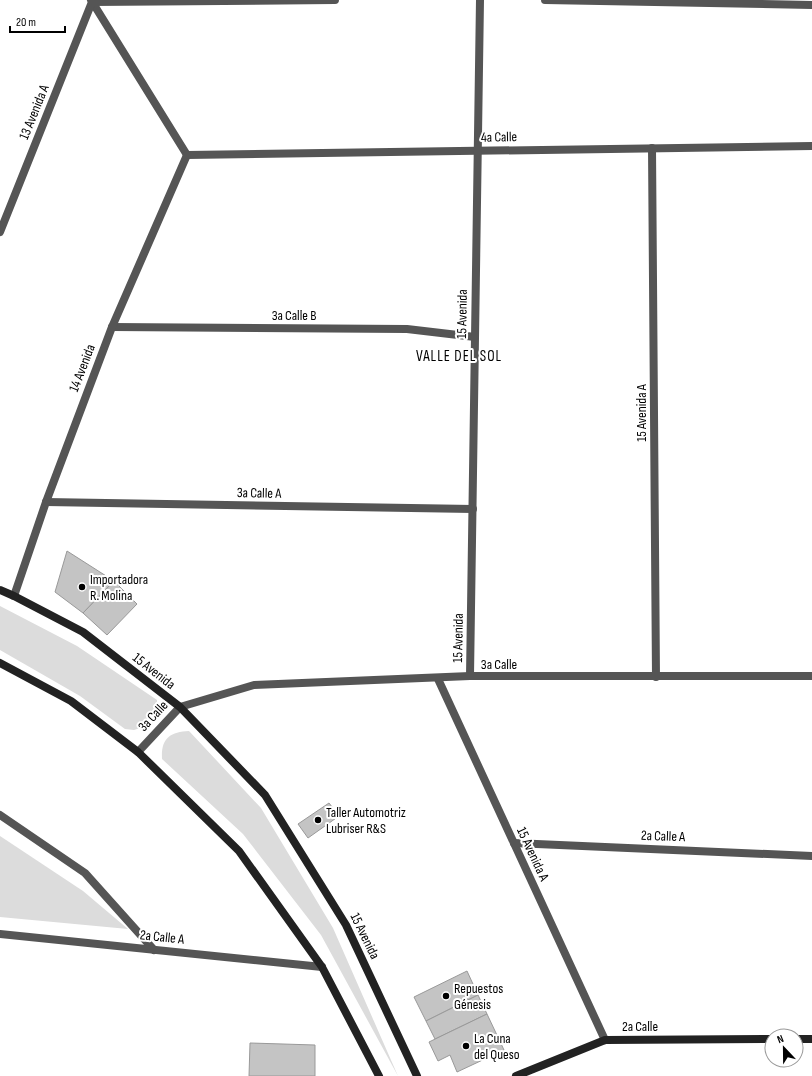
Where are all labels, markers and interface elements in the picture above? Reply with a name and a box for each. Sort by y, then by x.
scale bar [10,8,65,34]
text: 20 m [16,15,36,30]
street label: 13 Avenida A [15,81,53,142]
street label: 4a Calle [481,128,517,146]
street label: 15 Avenida [453,289,471,339]
street label: 3a Calle B [272,307,316,324]
street label: 14 Avenida [65,342,99,394]
district label: VALLE DEL SOL [416,347,502,366]
street label: 15 Avenida A [633,383,650,442]
street label: 3a Calle A [237,484,282,502]
place label: Importadora R. Molina [90,571,148,604]
marker: Importadora R. Molina [77,582,87,592]
street label: 15 Avenida [449,613,467,663]
street label: 15 Avenida [129,649,179,693]
street label: 3a Calle [481,656,517,673]
street label: 3a Calle [134,697,172,735]
place label: Taller Automotriz Lubriser R&S [326,804,406,837]
marker: Taller Automotriz Lubriser R&S [313,815,323,825]
street label: 15 Avenida A [513,824,553,885]
street label: 2a Calle A [641,827,686,845]
street label: 15 Avenida [347,910,383,962]
street label: 2a Calle A [139,926,186,948]
place label: Repuestos Génesis [454,980,503,1013]
marker: Repuestos Génesis [441,991,451,1001]
street label: 2a Calle [622,1018,658,1035]
north arrow [764,1028,804,1068]
place label: La Cuna del Queso [474,1030,520,1063]
text: N [775,1032,786,1046]
marker: La Cuna del Queso [461,1041,471,1051]

